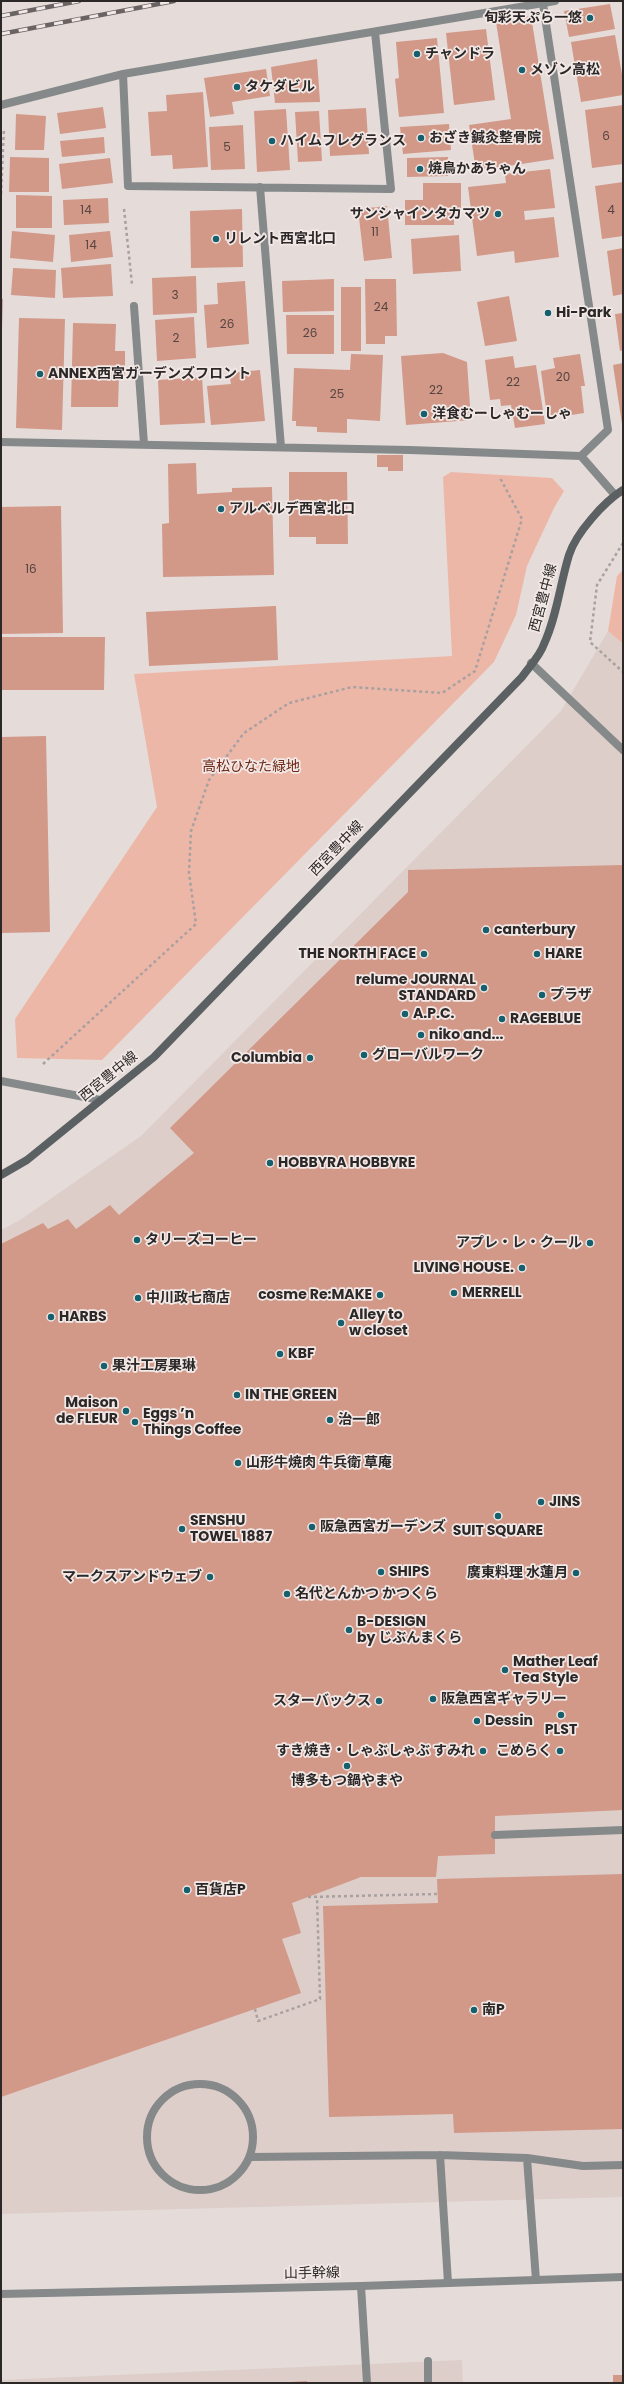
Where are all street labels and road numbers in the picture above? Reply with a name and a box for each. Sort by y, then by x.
street label: 西宮豊中線 [527,562,561,634]
street label: 西宮豊中線 [307,818,367,880]
street label: 西宮豊中線 [77,1048,141,1106]
street label: 山手幹線 [284,2265,340,2283]

